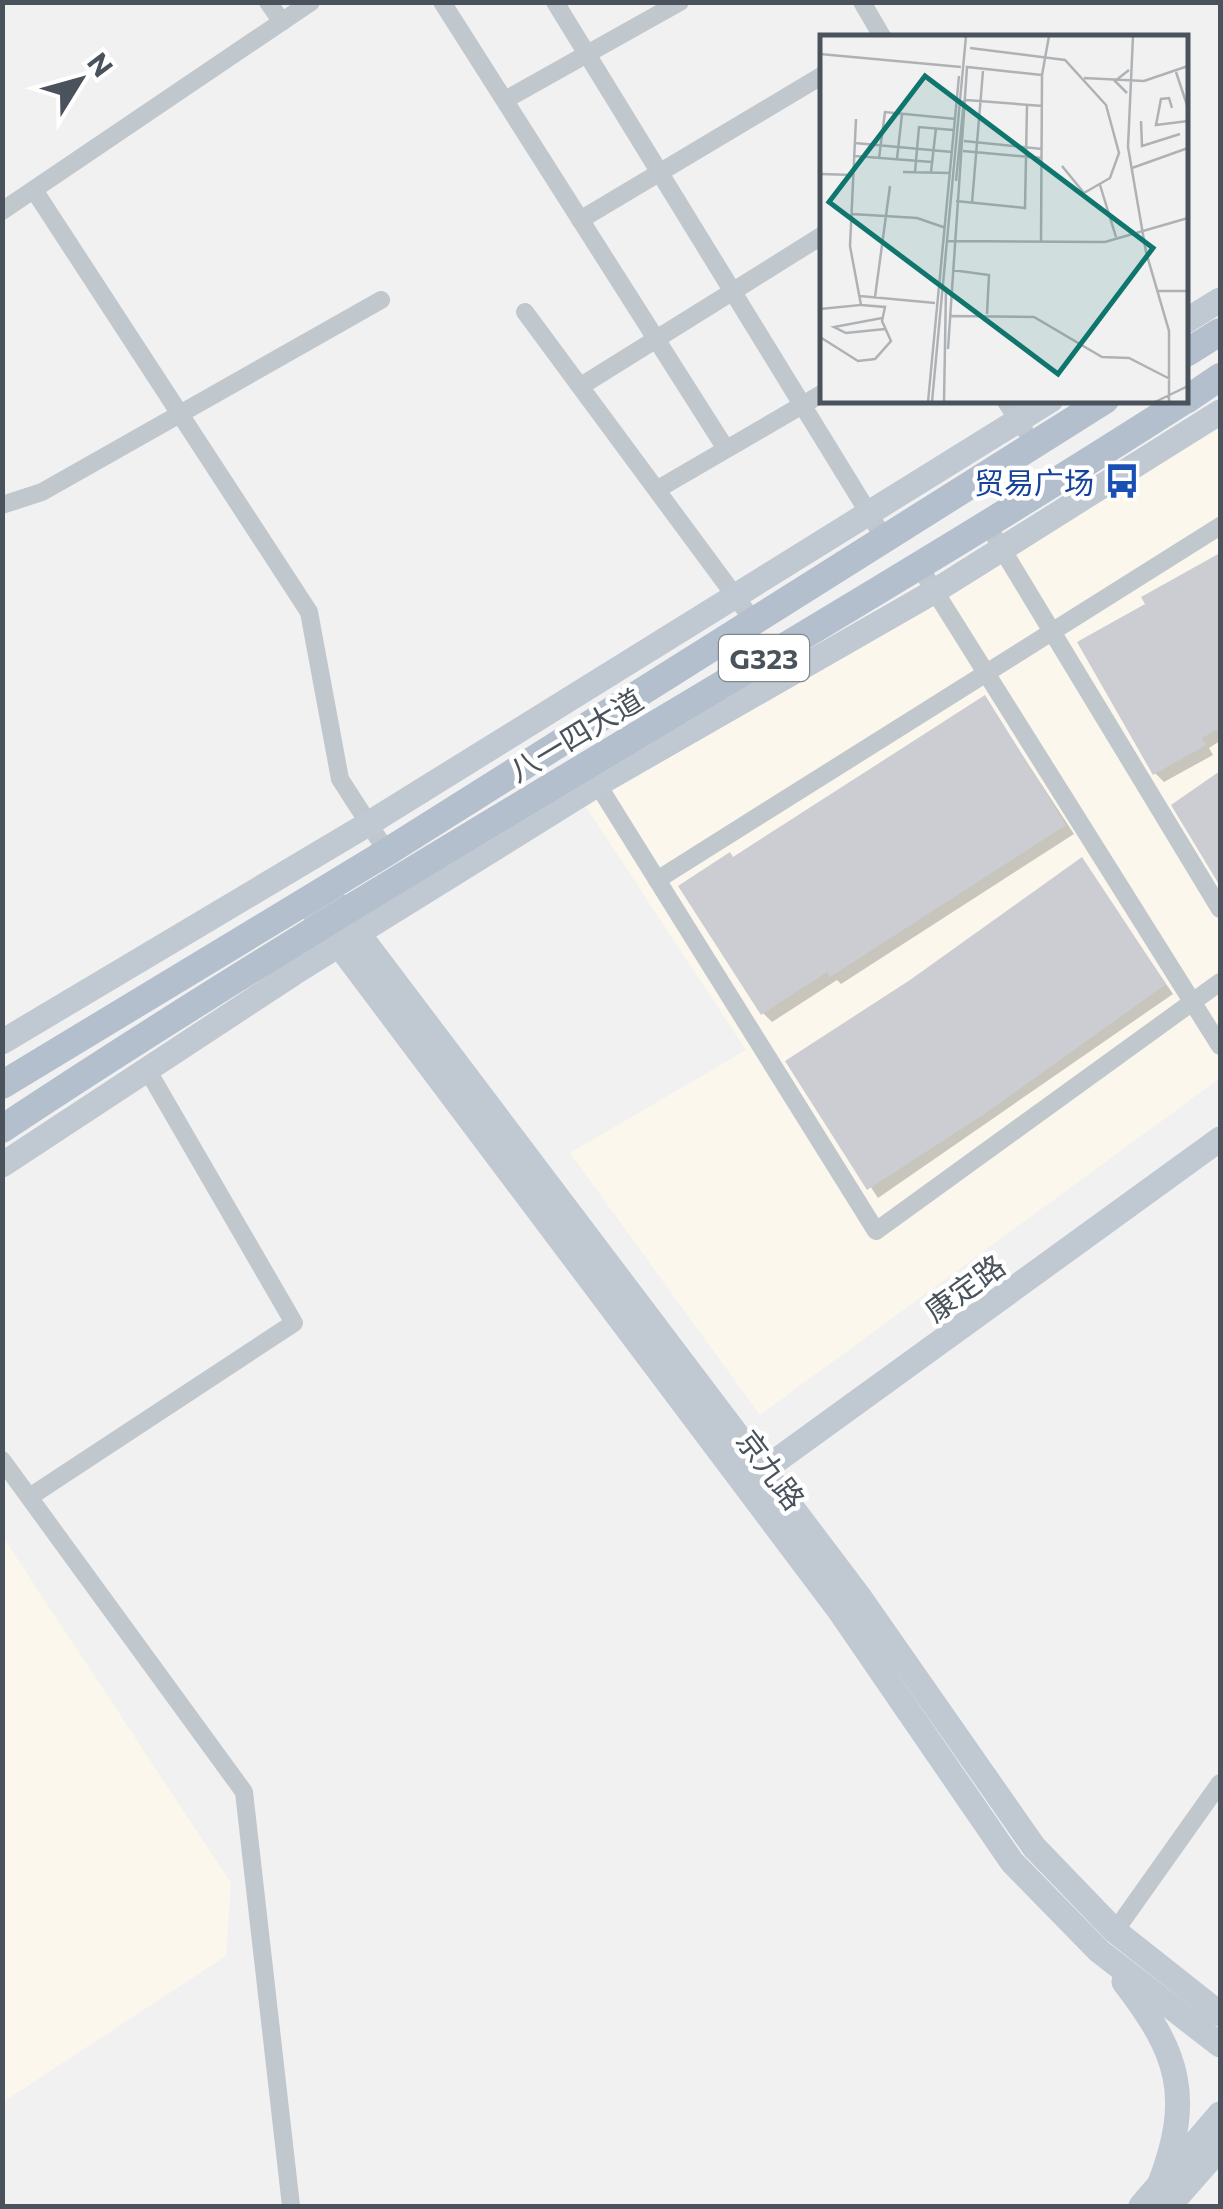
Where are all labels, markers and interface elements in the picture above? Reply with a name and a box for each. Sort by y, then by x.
north arrow [30,30,130,130]
inset map [820,35,1188,402]
text: N [81,46,121,83]
bus stop icon: 贸易广场 [1103,462,1141,500]
place label: 贸易广场 [974,463,1094,500]
road number: G323 [719,635,809,681]
street label: 八一四大道 [501,680,649,788]
street label: 康定路 [917,1246,1011,1328]
street label: 京九路 [730,1422,814,1516]

